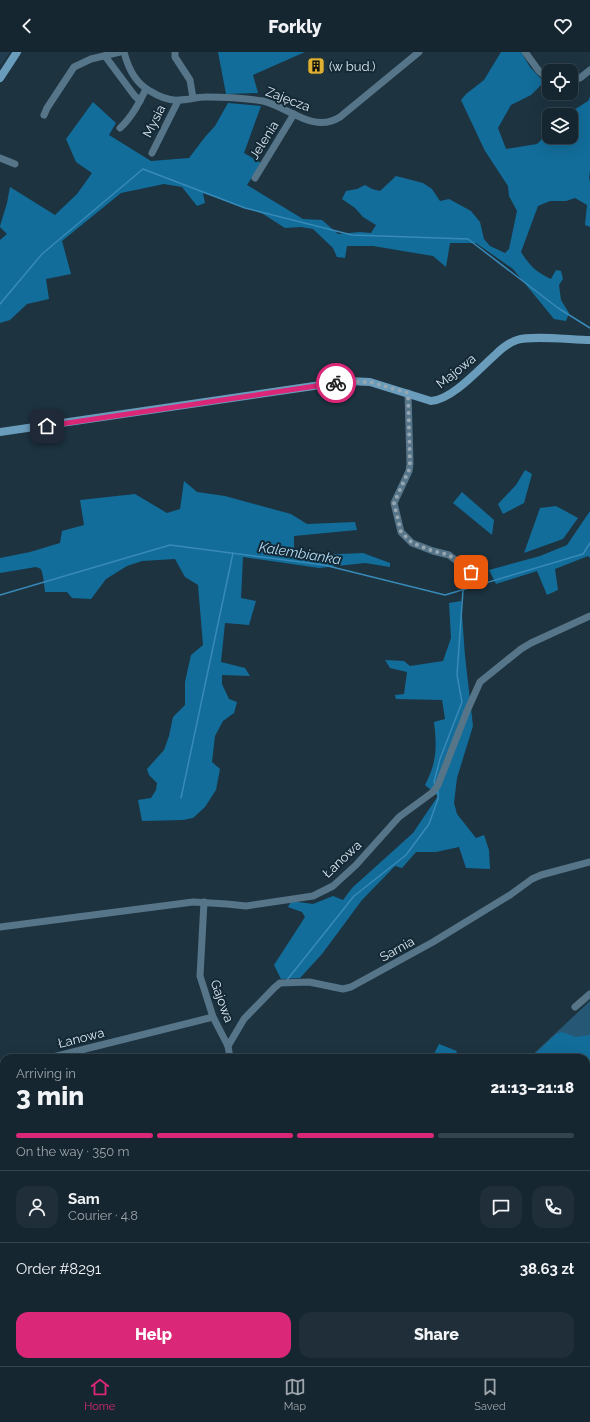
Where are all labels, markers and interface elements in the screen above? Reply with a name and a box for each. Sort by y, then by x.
icon: back [16,15,38,37]
icon: heart [552,15,574,37]
text: Forkly [268,16,322,37]
building icon: (w bud.) [306,56,326,76]
place label: (w bud.) [329,59,376,74]
map controls [542,64,578,144]
button: locate [542,64,578,100]
street label: Zajęcza [264,84,312,114]
street label: Mysia [139,102,169,140]
button: layers [542,108,578,144]
street label: Jelenia [246,118,282,162]
street label: Majowa [433,351,479,391]
courier [316,363,356,403]
icon: bike [325,372,347,394]
pin [30,409,64,443]
icon: home [36,415,58,437]
water label: Kalembianka [258,539,342,567]
pin [454,555,488,589]
icon: bag [460,561,482,583]
street label: Łanowa [320,837,364,881]
street label: Sarnia [377,933,417,965]
street label: Gajowa [207,978,237,1024]
street label: Łanowa [56,1025,106,1051]
text: Arriving in [16,1066,76,1081]
text: 21:13–21:18 [490,1079,574,1097]
text: 3 min [16,1081,84,1111]
text: On the way · 350 m [16,1144,129,1159]
button: person [16,1186,58,1228]
button: chat [480,1186,522,1228]
button: phone [532,1186,574,1228]
text: Sam [68,1190,100,1208]
text: Courier · 4.8 [68,1208,138,1223]
text: Order #8291 [16,1260,101,1278]
text: 38.63 zł [520,1260,574,1278]
button: Help [16,1312,291,1358]
button: Share [299,1312,574,1358]
tab: Home [84,1376,115,1413]
tab: Map [284,1376,306,1413]
tab: Saved [474,1376,506,1413]

